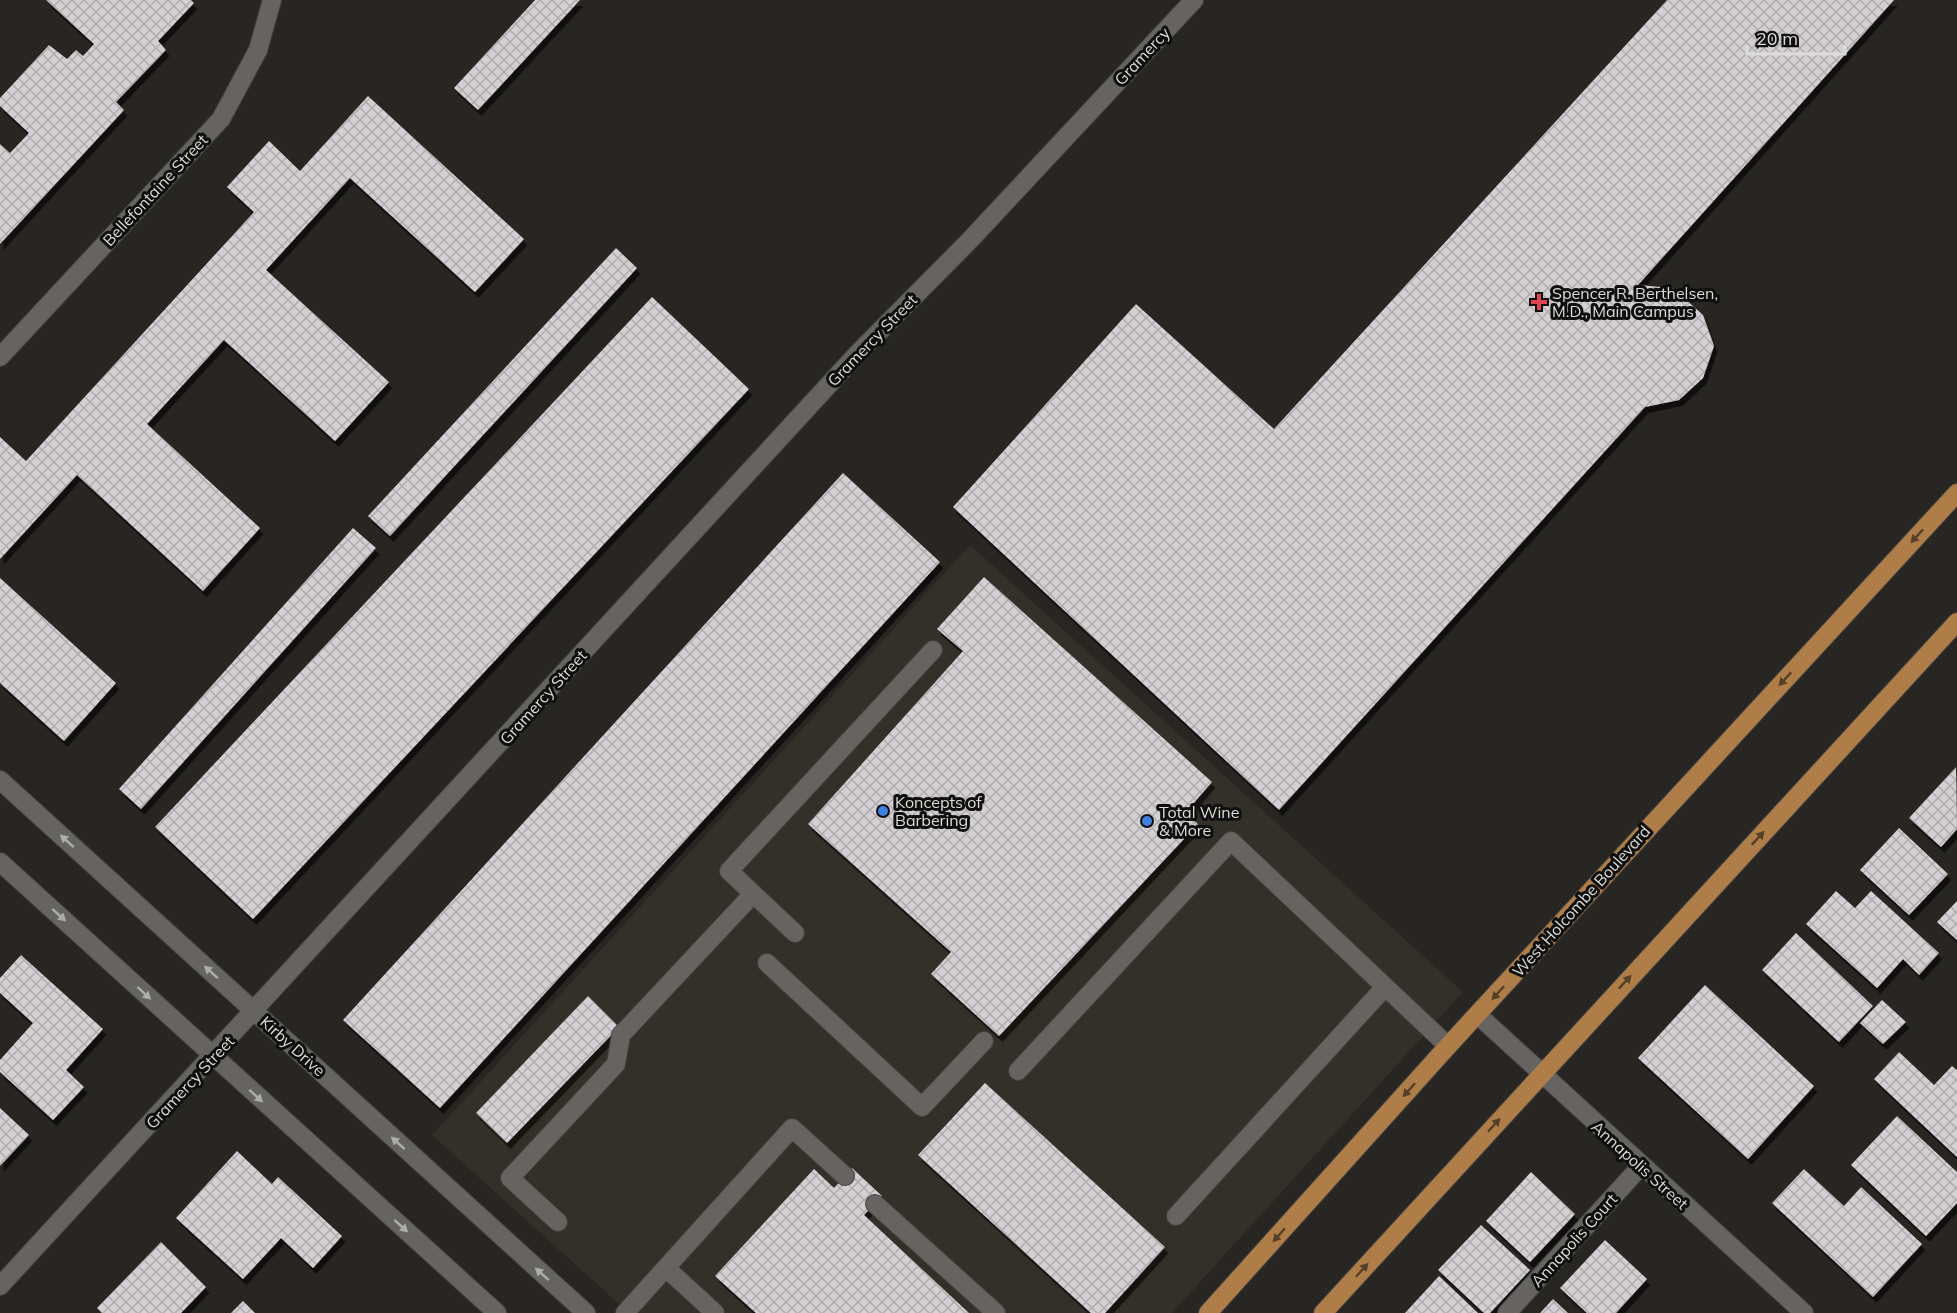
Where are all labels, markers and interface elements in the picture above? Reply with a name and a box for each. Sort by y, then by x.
scale bar [1747,18,1844,56]
street label: Gramercy [1110,23,1174,89]
text: 20 m [1756,27,1798,50]
street label: Bellefontaine Street [98,130,212,250]
place label: Spencer R. Berthelsen, M.D., Main Campus [1552,283,1718,321]
street label: Gramercy Street [823,289,921,390]
marker: Spencer R. Berthelsen, M.D., Main Campus [1530,293,1548,311]
one-way arrow [1910,528,1924,543]
street label: Gramercy Street [495,645,591,748]
one-way arrow [1779,671,1792,686]
place label: Koncepts of Barbering [895,792,982,830]
place label: Total Wine & More [1159,802,1239,840]
marker: Koncepts of Barbering [876,804,890,818]
marker: Total Wine & More [1140,814,1154,828]
street label: West Holcombe Boulevard [1508,821,1654,981]
one-way arrow [1750,832,1764,846]
one-way arrow [60,835,75,848]
one-way arrow [51,908,66,921]
one-way arrow [204,965,219,979]
one-way arrow [1618,975,1632,989]
one-way arrow [136,986,151,1000]
one-way arrow [1491,986,1505,1000]
street label: Kirby Drive [256,1012,330,1080]
street label: Gramercy Street [142,1031,239,1133]
one-way arrow [1403,1082,1416,1097]
one-way arrow [248,1089,263,1102]
street label: Annapolis Street [1588,1116,1693,1214]
one-way arrow [1487,1118,1501,1133]
one-way arrow [391,1136,405,1150]
street label: Annapolis Court [1527,1189,1622,1291]
one-way arrow [393,1219,408,1232]
one-way arrow [1273,1227,1286,1242]
one-way arrow [1355,1262,1369,1277]
one-way arrow [535,1268,550,1281]

